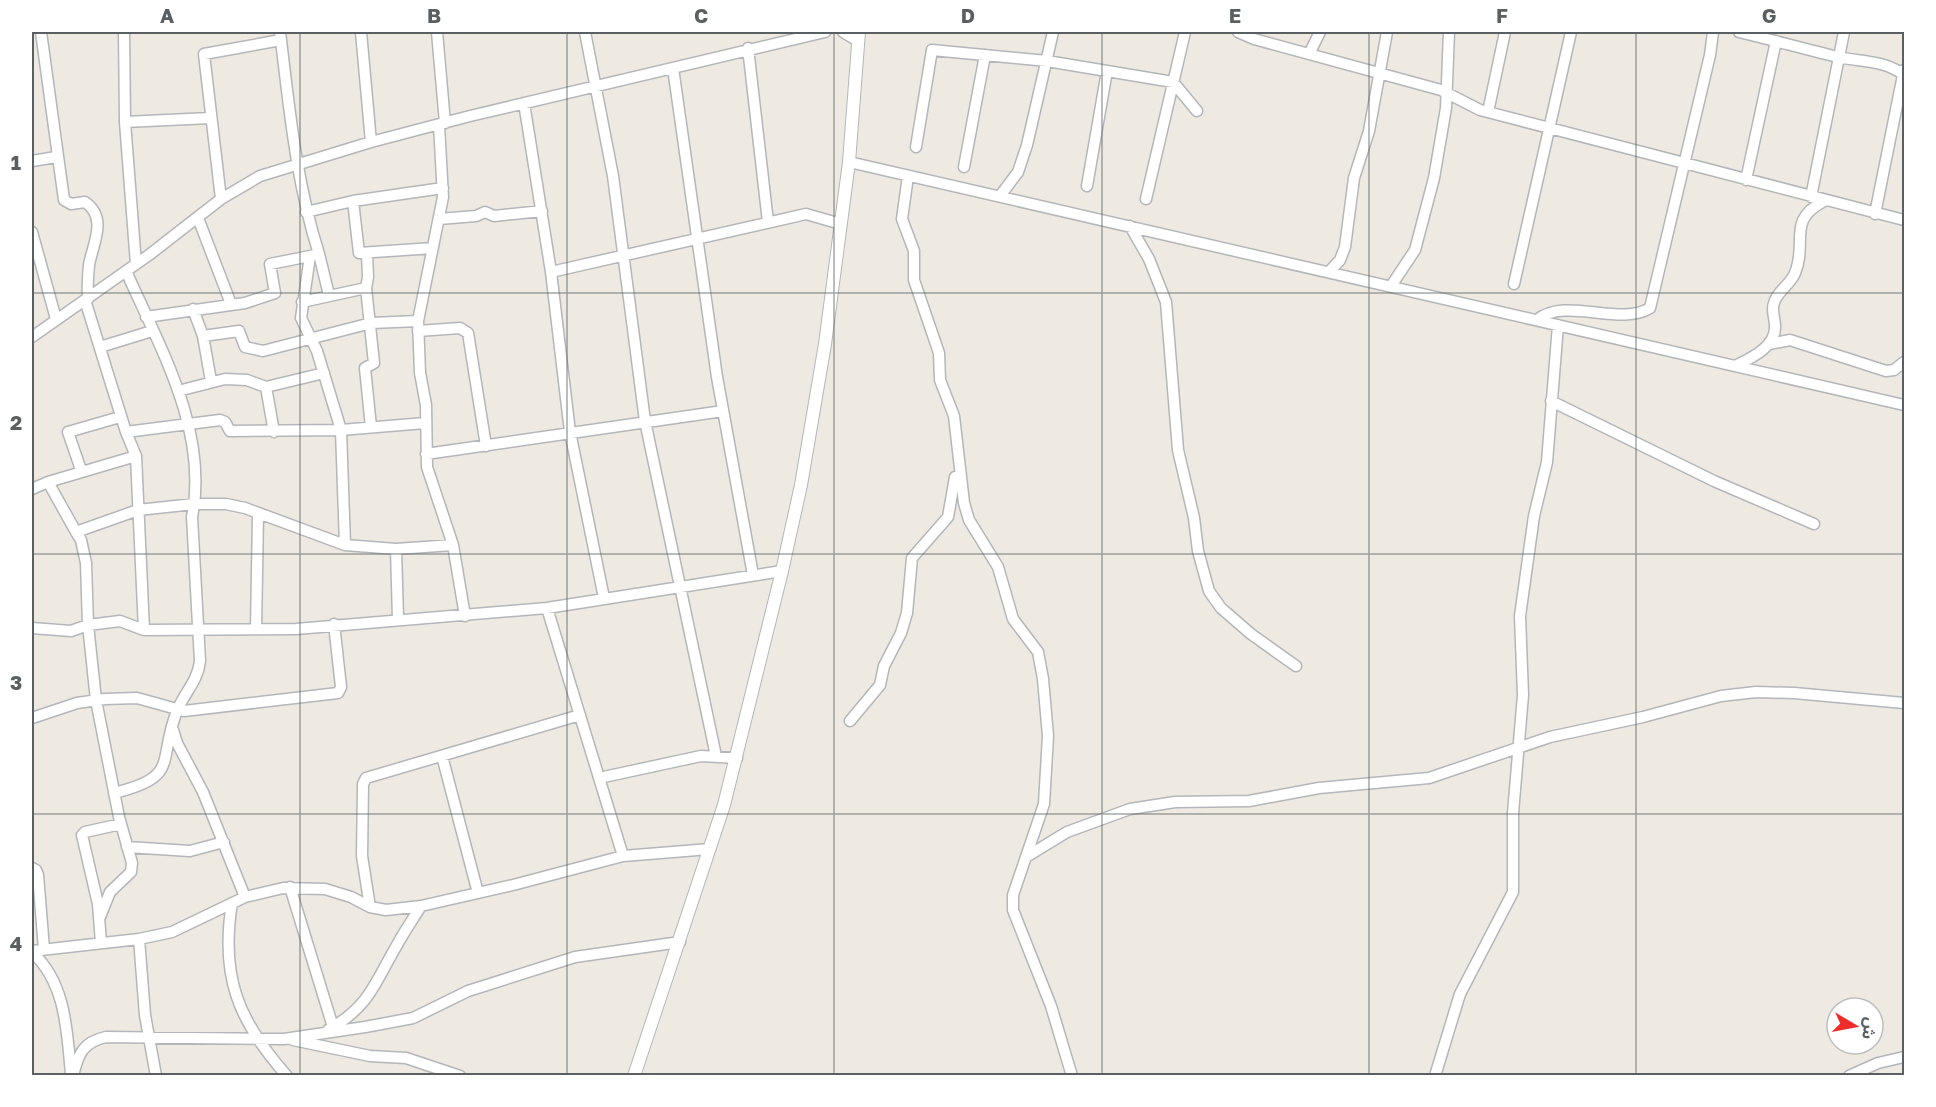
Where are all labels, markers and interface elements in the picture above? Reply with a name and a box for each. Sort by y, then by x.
text: A [160,3,174,27]
text: B [427,3,441,27]
text: C [694,3,708,27]
text: D [961,3,975,27]
text: E [1229,3,1241,27]
text: F [1496,3,1508,27]
text: G [1762,3,1776,27]
text: 1 [11,150,21,174]
text: 2 [10,410,22,434]
text: 3 [10,670,22,694]
text: 4 [10,931,22,955]
north arrow [1825,996,1885,1056]
text: ش [1858,1016,1882,1041]

